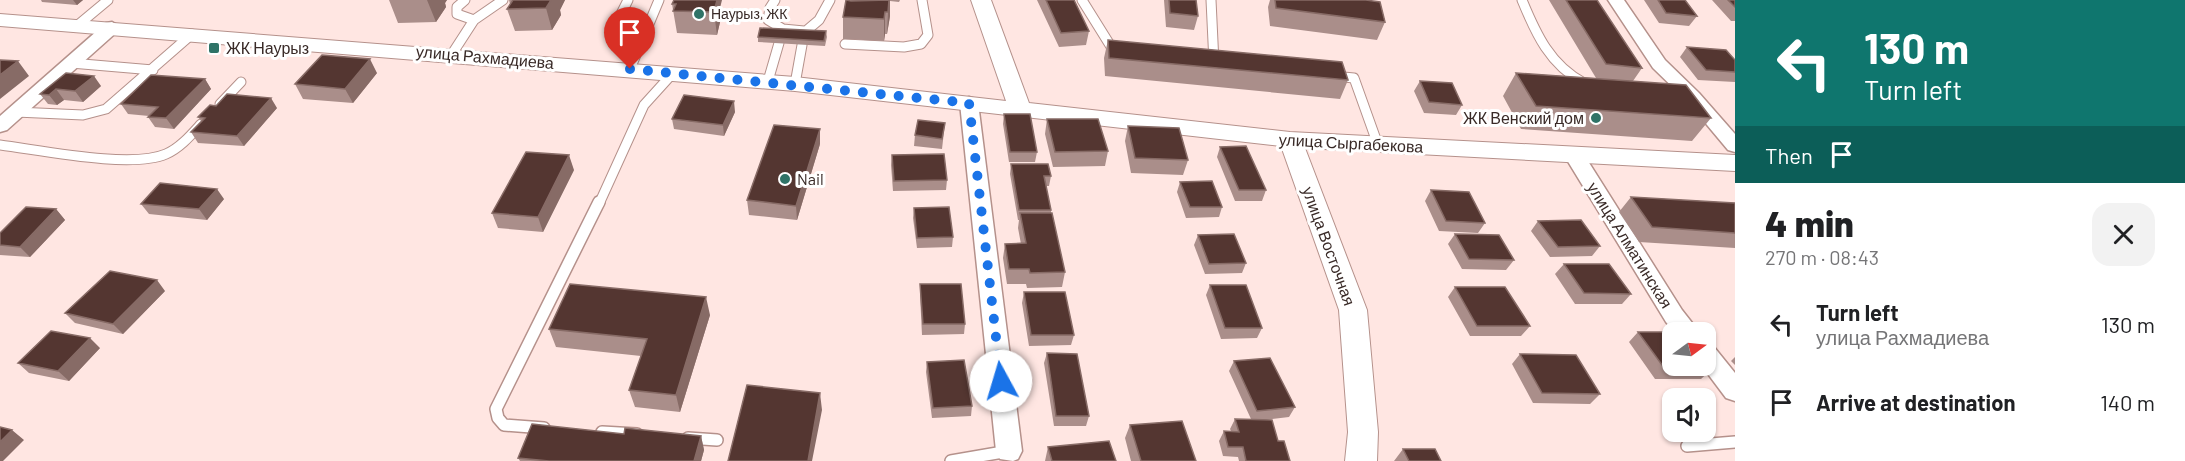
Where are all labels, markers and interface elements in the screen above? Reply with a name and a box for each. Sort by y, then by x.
place label: Наурыз, ЖК [711,5,788,22]
pin [604,7,655,69]
marker: Наурыз, ЖК [692,7,706,21]
icon: arrive [613,16,646,49]
text: 130 m [1864,22,1969,72]
icon: left [1765,24,1843,102]
place label: ЖК Наурыз [226,38,309,57]
marker: ЖК Наурыз [207,41,221,55]
street label: улица Рахмадиева [415,41,555,72]
text: Turn left [1864,73,1962,105]
place label: ЖК Венский дом [1463,108,1584,127]
marker: ЖК Венский дом [1589,111,1603,125]
street label: улица Сыргабекова [1278,129,1424,156]
icon: arrive [1825,138,1858,171]
text: Then [1765,142,1813,168]
place label: Nail [797,169,824,188]
marker: Nail [778,172,792,186]
street label: улица Алматинская [1584,178,1677,311]
street label: улица Восточная [1299,184,1360,308]
text: 4 min [1765,201,1854,244]
button: close [2092,203,2155,266]
text: 270 m · 08:43 [1765,245,1879,269]
text: Turn left [1816,299,1899,325]
icon: left [1765,308,1798,341]
text: 130 m [2101,311,2155,337]
north arrow [1662,322,1716,376]
map controls [1662,322,1716,442]
text: улица Рахмадиева [1816,325,1989,349]
position arrow [969,349,1033,413]
icon: arrive [1765,386,1798,419]
button: sound [1662,388,1716,442]
text: Arrive at destination [1816,389,2015,415]
text: 140 m [2100,389,2155,415]

